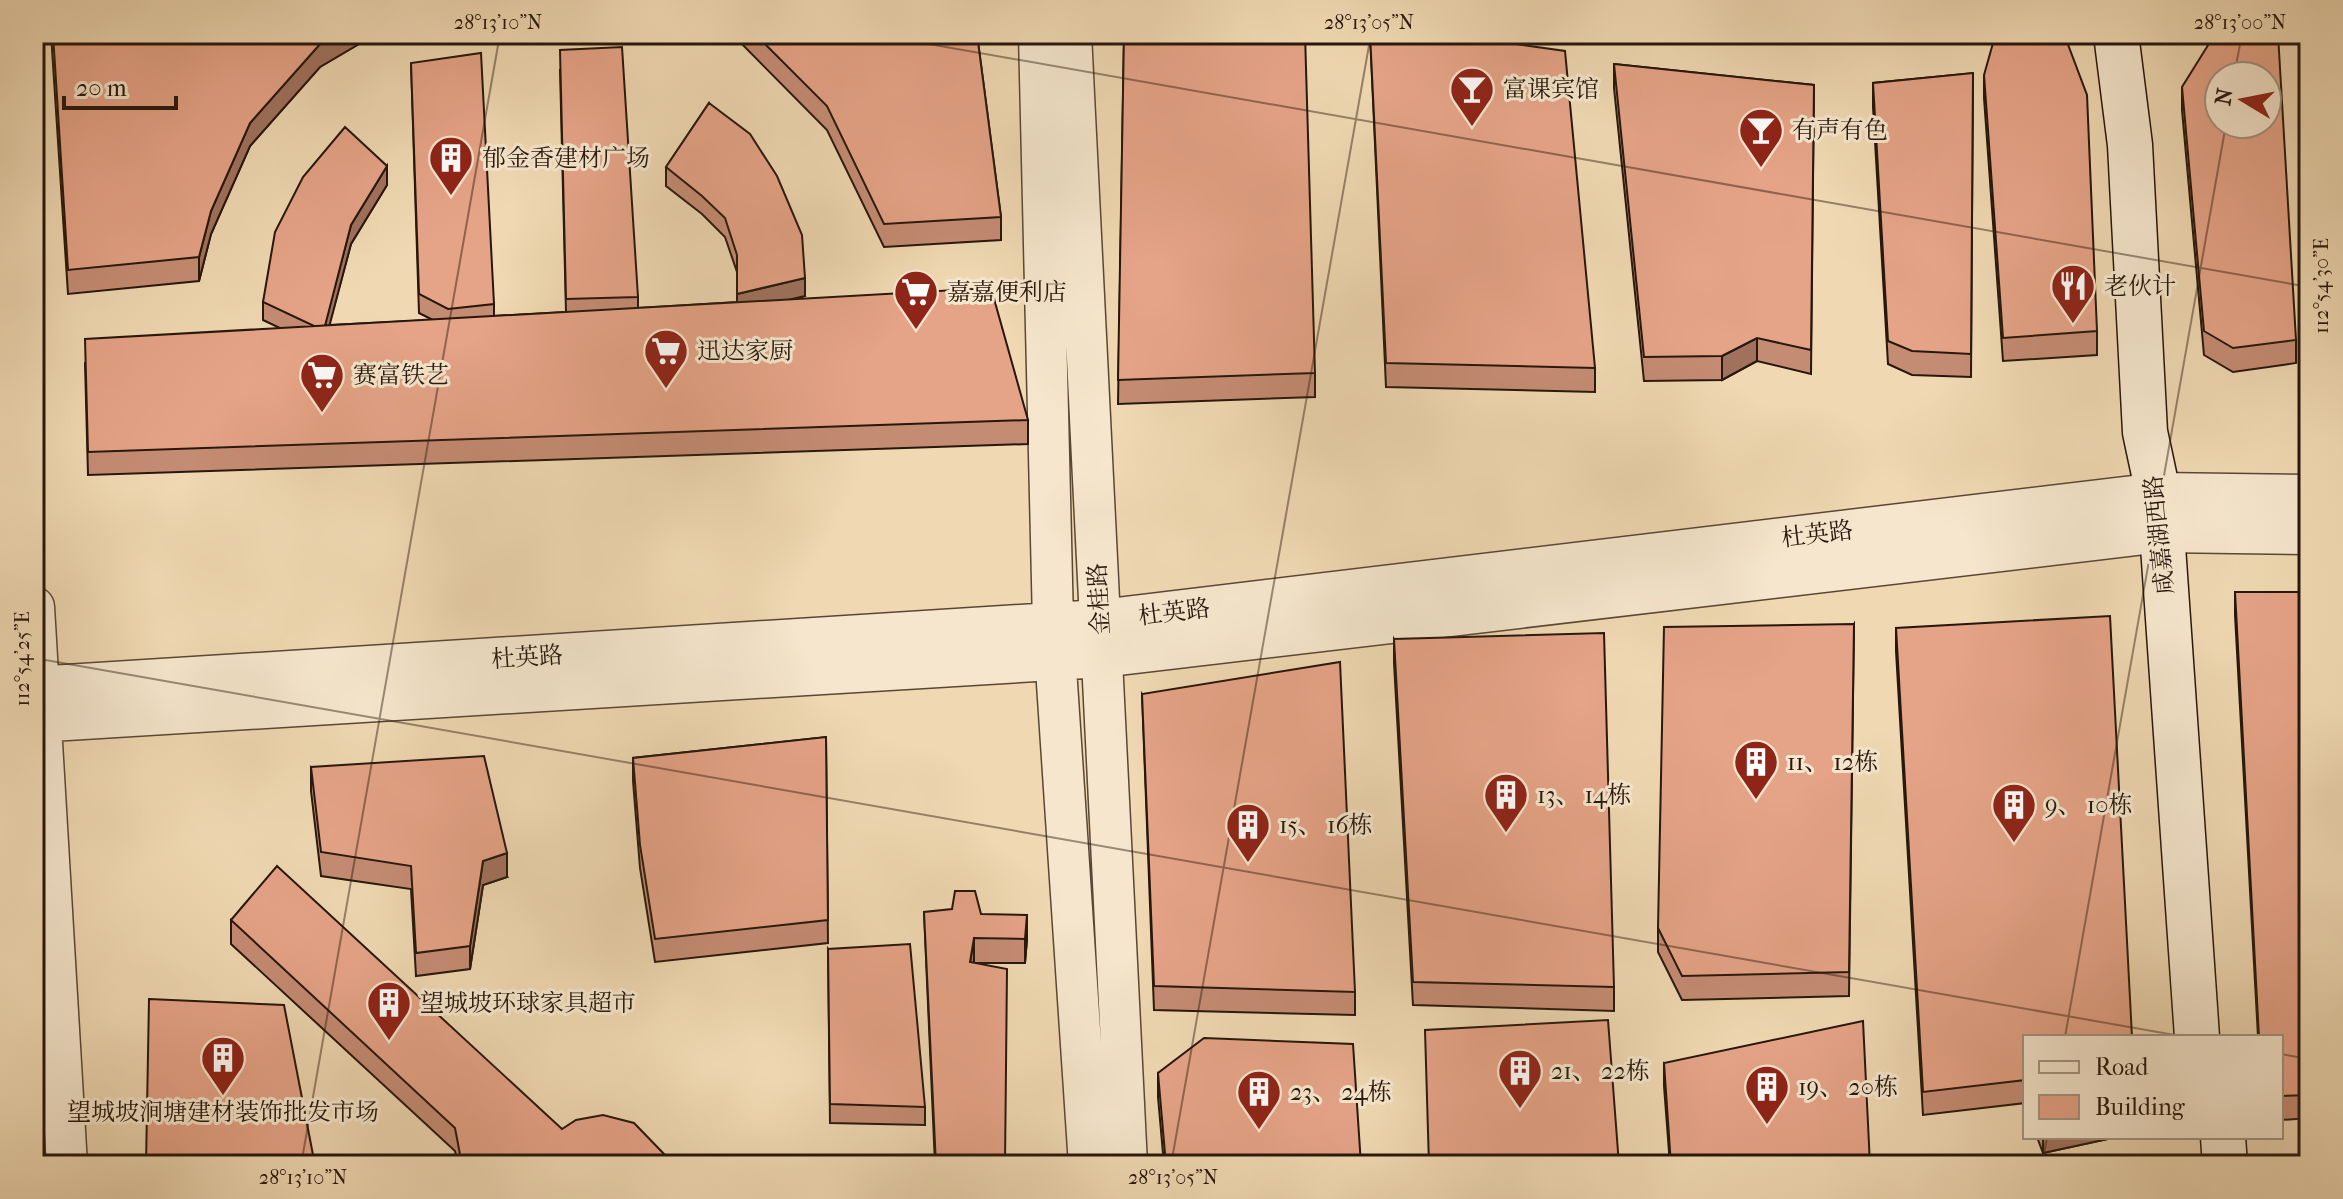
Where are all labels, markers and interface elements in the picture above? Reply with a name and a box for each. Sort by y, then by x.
text: 28°13'10"N [454,11,542,34]
text: 28°13'05"N [1324,11,1414,34]
text: 28°13'00"N [2194,11,2286,34]
scale bar [64,60,176,110]
north arrow [2203,60,2283,140]
bar icon: 富课宾馆 [1448,65,1496,128]
text: 20 m [76,74,127,102]
place label: 富课宾馆 [1503,75,1599,103]
text: N [2210,86,2239,107]
bar icon: 有声有色 [1737,106,1785,169]
place label: 有声有色 [1792,116,1888,144]
building icon: 郁金香建材广场 [427,134,475,197]
place label: 郁金香建材广场 [482,144,650,172]
text: 112°54'30"E [2310,238,2333,334]
restaurant icon: 老伙计 [2049,262,2097,325]
supermarket icon: 嘉嘉便利店 [892,268,940,331]
place label: 老伙计 [2104,272,2176,300]
place label: 嘉嘉便利店 [947,278,1067,306]
supermarket icon: 迅达家厨 [642,327,690,390]
place label: 迅达家厨 [697,337,793,365]
supermarket icon: 赛富铁艺 [298,351,346,414]
place label: 赛富铁艺 [353,361,449,389]
street label: 咸嘉湖西路 [2139,474,2179,596]
street label: 杜英路 [1780,516,1854,552]
street label: 金桂路 [1083,562,1115,636]
street label: 杜英路 [1137,594,1211,630]
text: 112°54'25"E [11,611,34,707]
street label: 杜英路 [490,641,564,673]
building icon: 11、 12栋 [1732,738,1780,801]
place label: 11、 12栋 [1787,748,1878,776]
building icon: 13、 14栋 [1482,771,1530,834]
place label: 13、 14栋 [1537,781,1631,809]
building icon: 9、 10栋 [1990,781,2038,844]
place label: 9、 10栋 [2045,791,2132,819]
building icon: 15、 16栋 [1224,801,1272,864]
place label: 15、 16栋 [1279,811,1372,839]
building icon: 望城坡环球家具超市 [365,979,413,1042]
place label: 望城坡环球家具超市 [420,989,636,1017]
building icon: 望城坡涧塘建材装饰批发市场 [199,1034,247,1097]
legend [2023,1035,2283,1139]
building icon: 21、 22栋 [1496,1047,1544,1110]
text: Road [2095,1053,2149,1081]
place label: 21、 22栋 [1551,1057,1650,1085]
building icon: 19、 20栋 [1743,1063,1791,1126]
building icon: 23、 24栋 [1235,1068,1283,1131]
place label: 19、 20栋 [1798,1073,1898,1101]
place label: 23、 24栋 [1290,1078,1392,1106]
text: Building [2095,1093,2186,1121]
place label: 望城坡涧塘建材装饰批发市场 [67,1098,379,1126]
text: 28°13'10"N [259,1166,347,1189]
text: 28°13'05"N [1128,1166,1218,1189]

